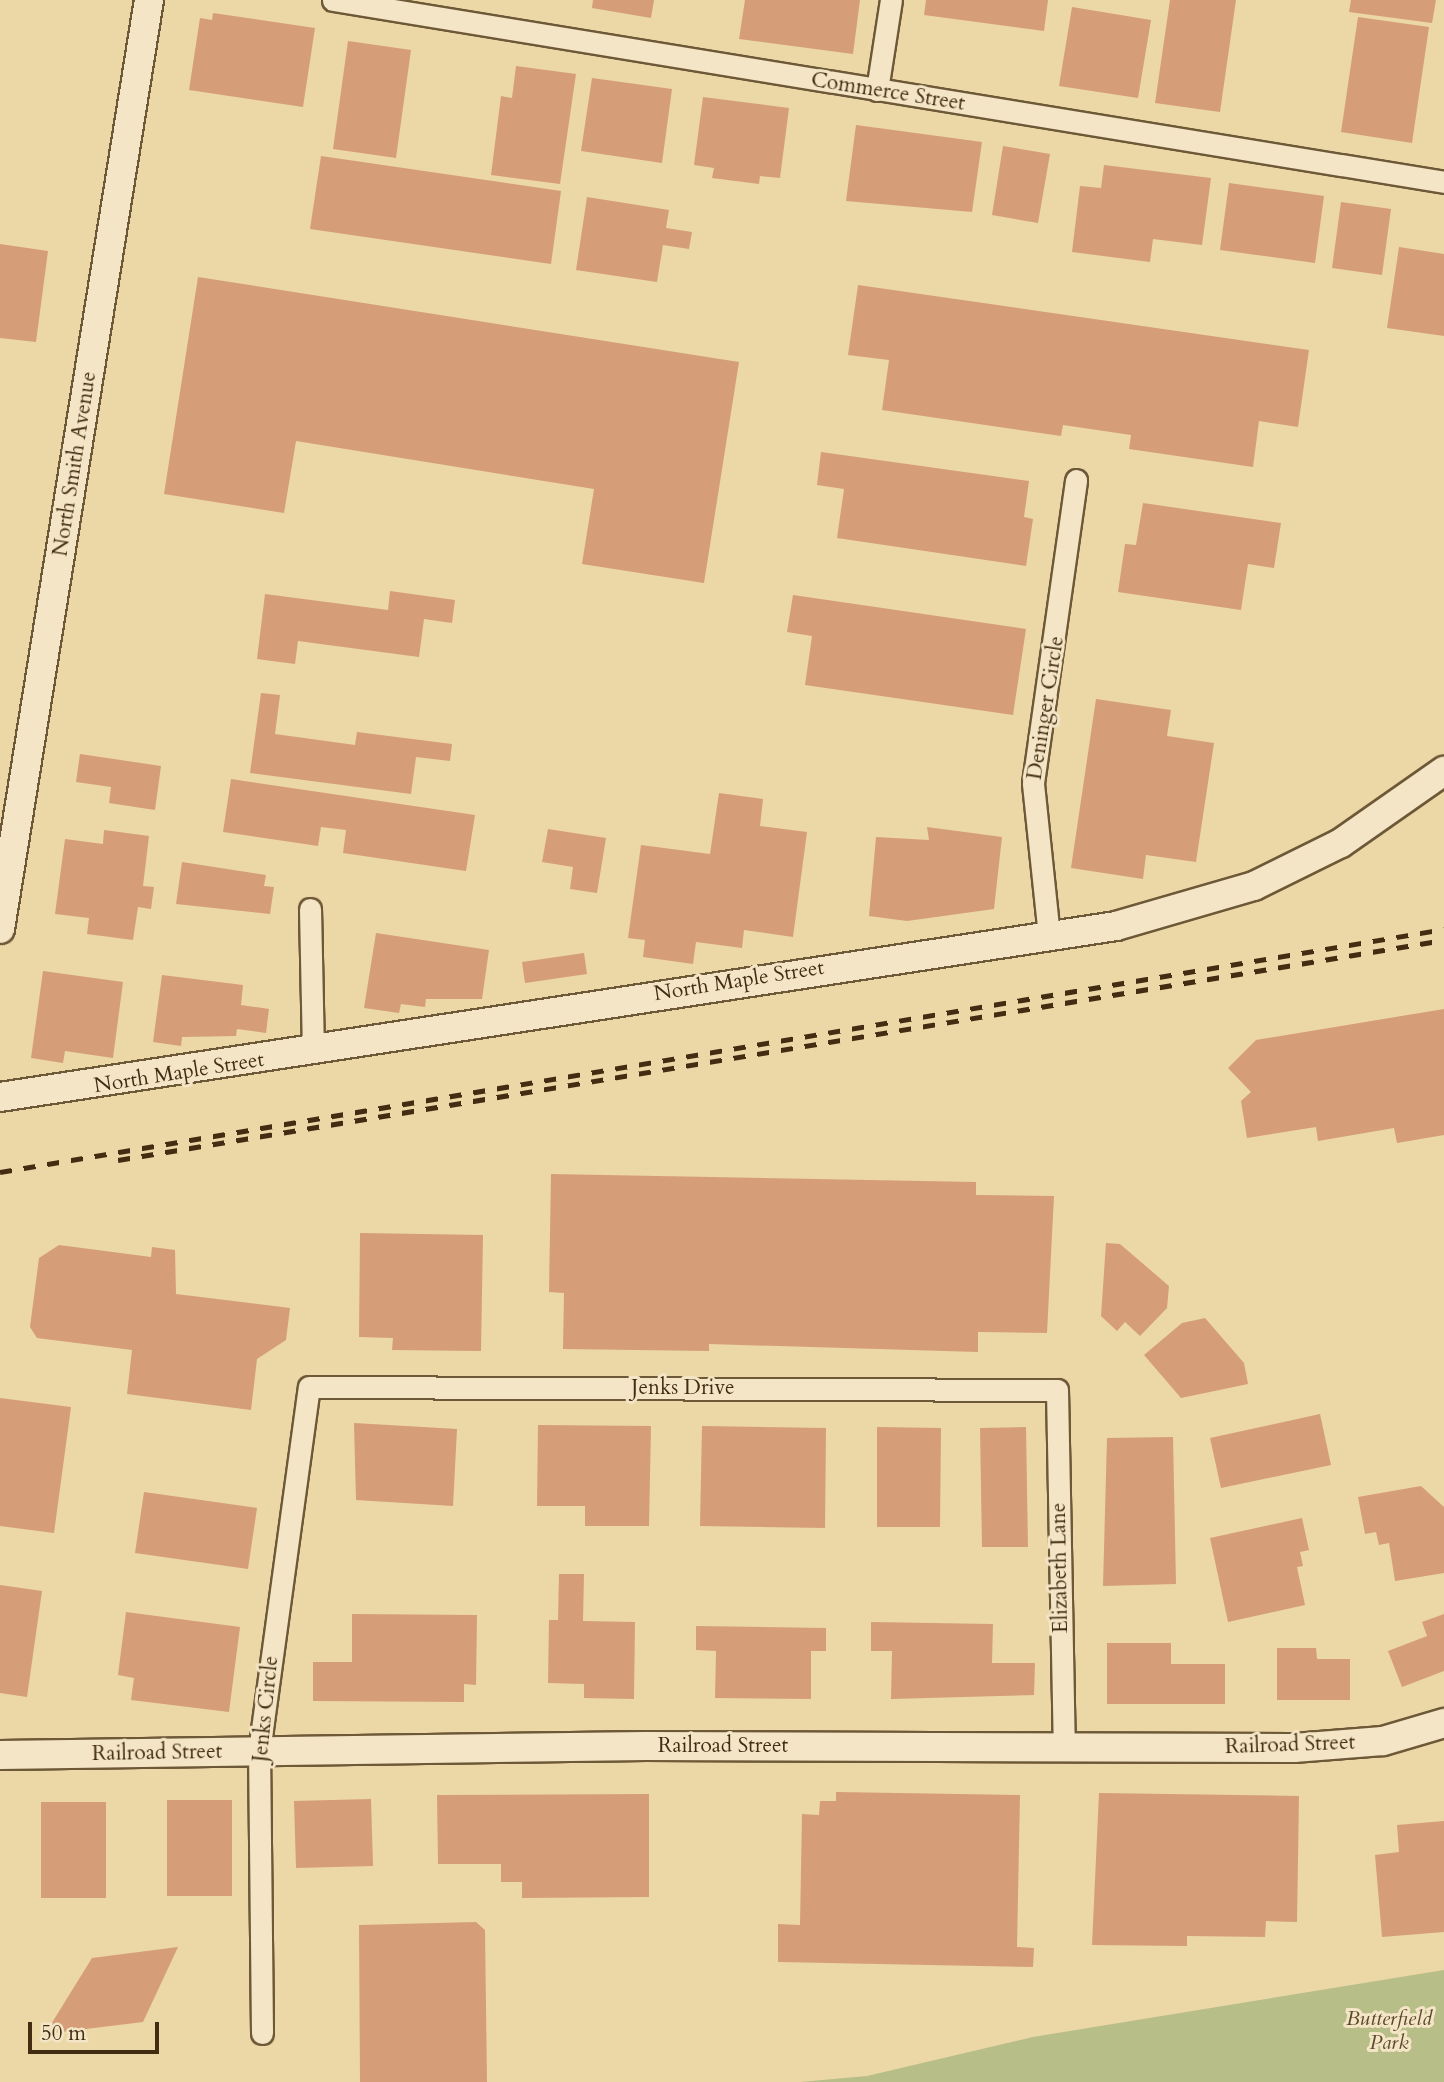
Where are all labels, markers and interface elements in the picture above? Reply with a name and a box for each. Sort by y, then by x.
street label: Commerce Street [809,67,967,117]
street label: North Smith Avenue [48,370,102,558]
street label: Deninger Circle [1022,634,1070,782]
street label: North Maple Street [652,955,826,1007]
street label: North Maple Street [92,1047,266,1099]
street label: Jenks Drive [631,1375,735,1401]
street label: Elizabeth Lane [1046,1503,1074,1633]
street label: Jenks Circle [248,1655,284,1763]
street label: Railroad Street [1224,1730,1356,1760]
street label: Railroad Street [658,1733,788,1759]
street label: Railroad Street [92,1739,222,1767]
park label: Butterfield Park [1346,2006,1432,2056]
scale bar [32,2008,163,2052]
text: 50 m [41,2019,86,2048]

